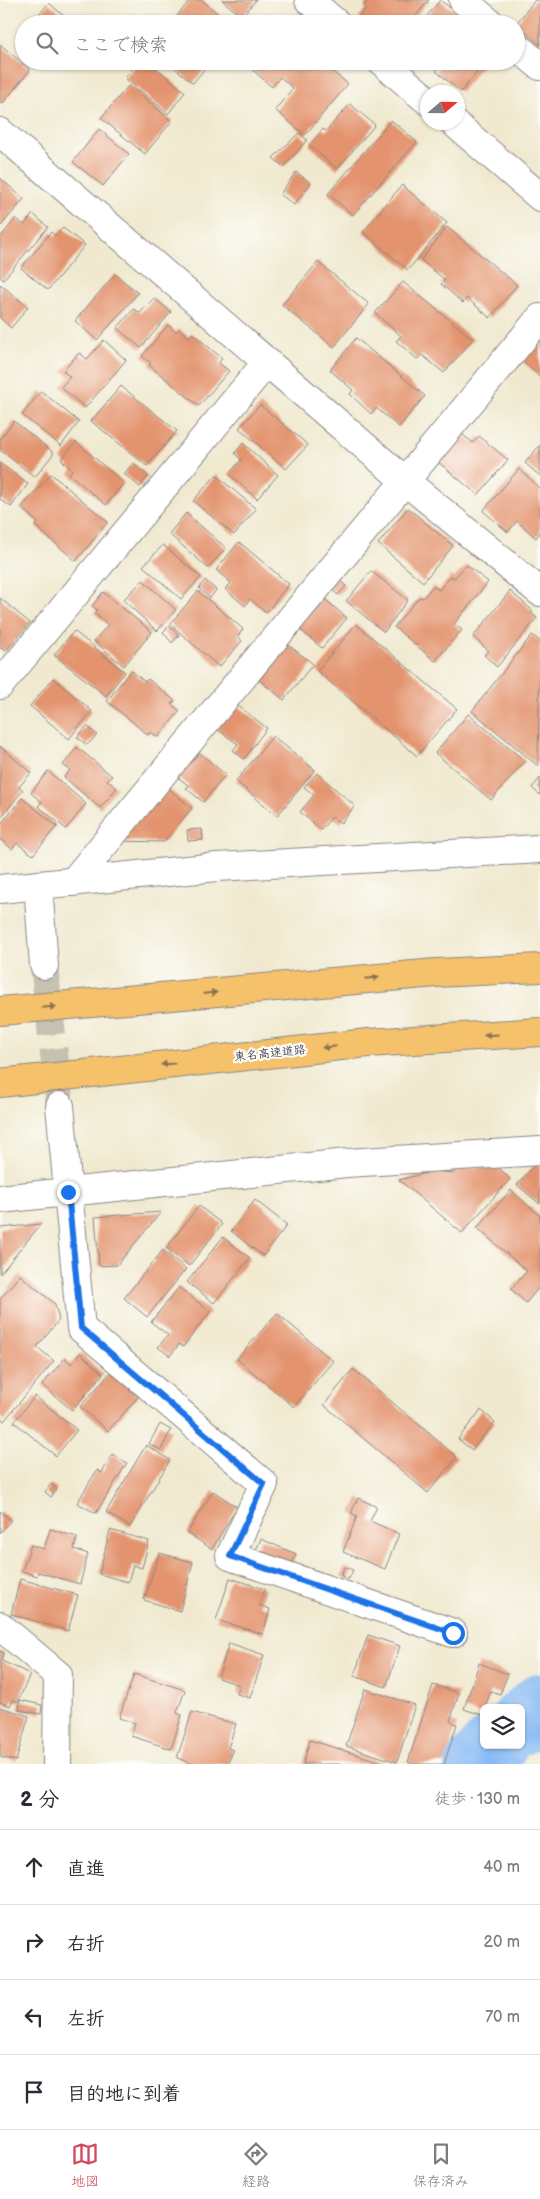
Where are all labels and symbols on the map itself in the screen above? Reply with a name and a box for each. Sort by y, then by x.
north arrow [420,85,465,130]
one-way arrow [365,974,381,982]
one-way arrow [203,988,219,996]
one-way arrow [41,1002,57,1010]
one-way arrow [483,1031,499,1039]
street label: 東名高速道路 [233,1042,307,1065]
one-way arrow [321,1043,337,1051]
one-way arrow [159,1061,175,1069]
route end [57,1181,80,1204]
route start [442,1622,465,1645]

